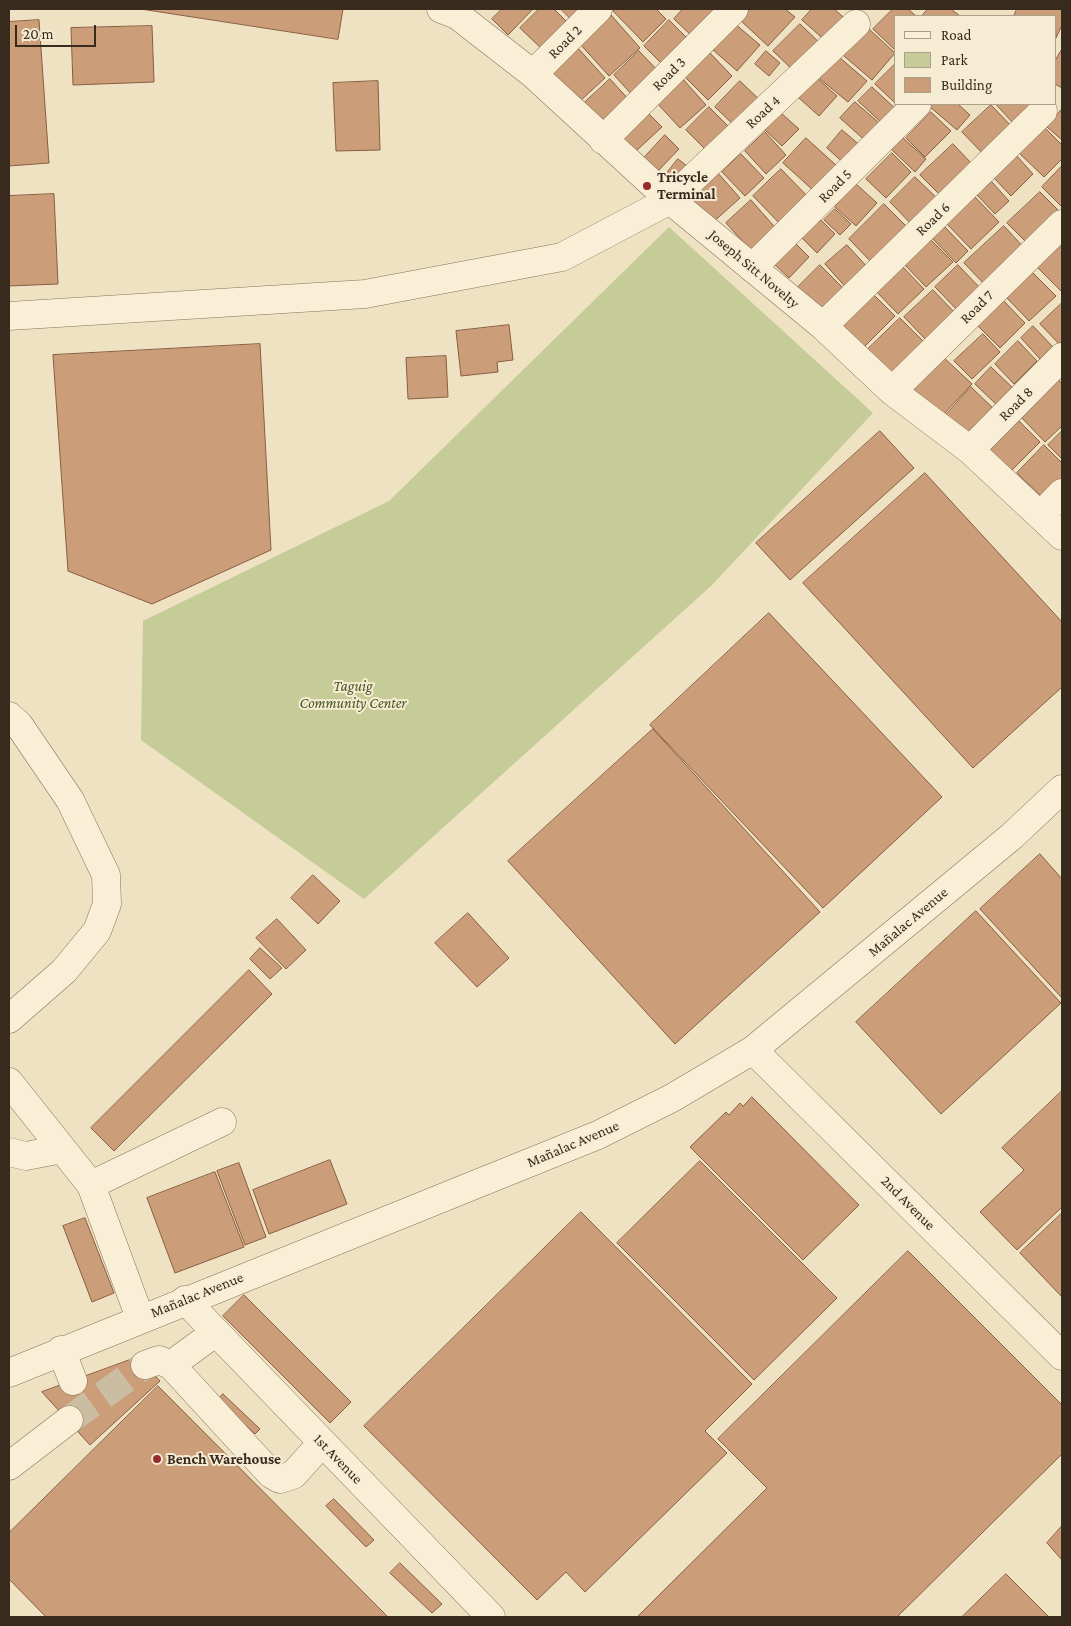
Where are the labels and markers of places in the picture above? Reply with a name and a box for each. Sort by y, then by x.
place label: Tricycle Terminal [657,168,716,203]
marker: Tricycle Terminal [641,180,653,192]
place label: Bench Warehouse [167,1450,281,1468]
marker: Bench Warehouse [151,1453,163,1465]

